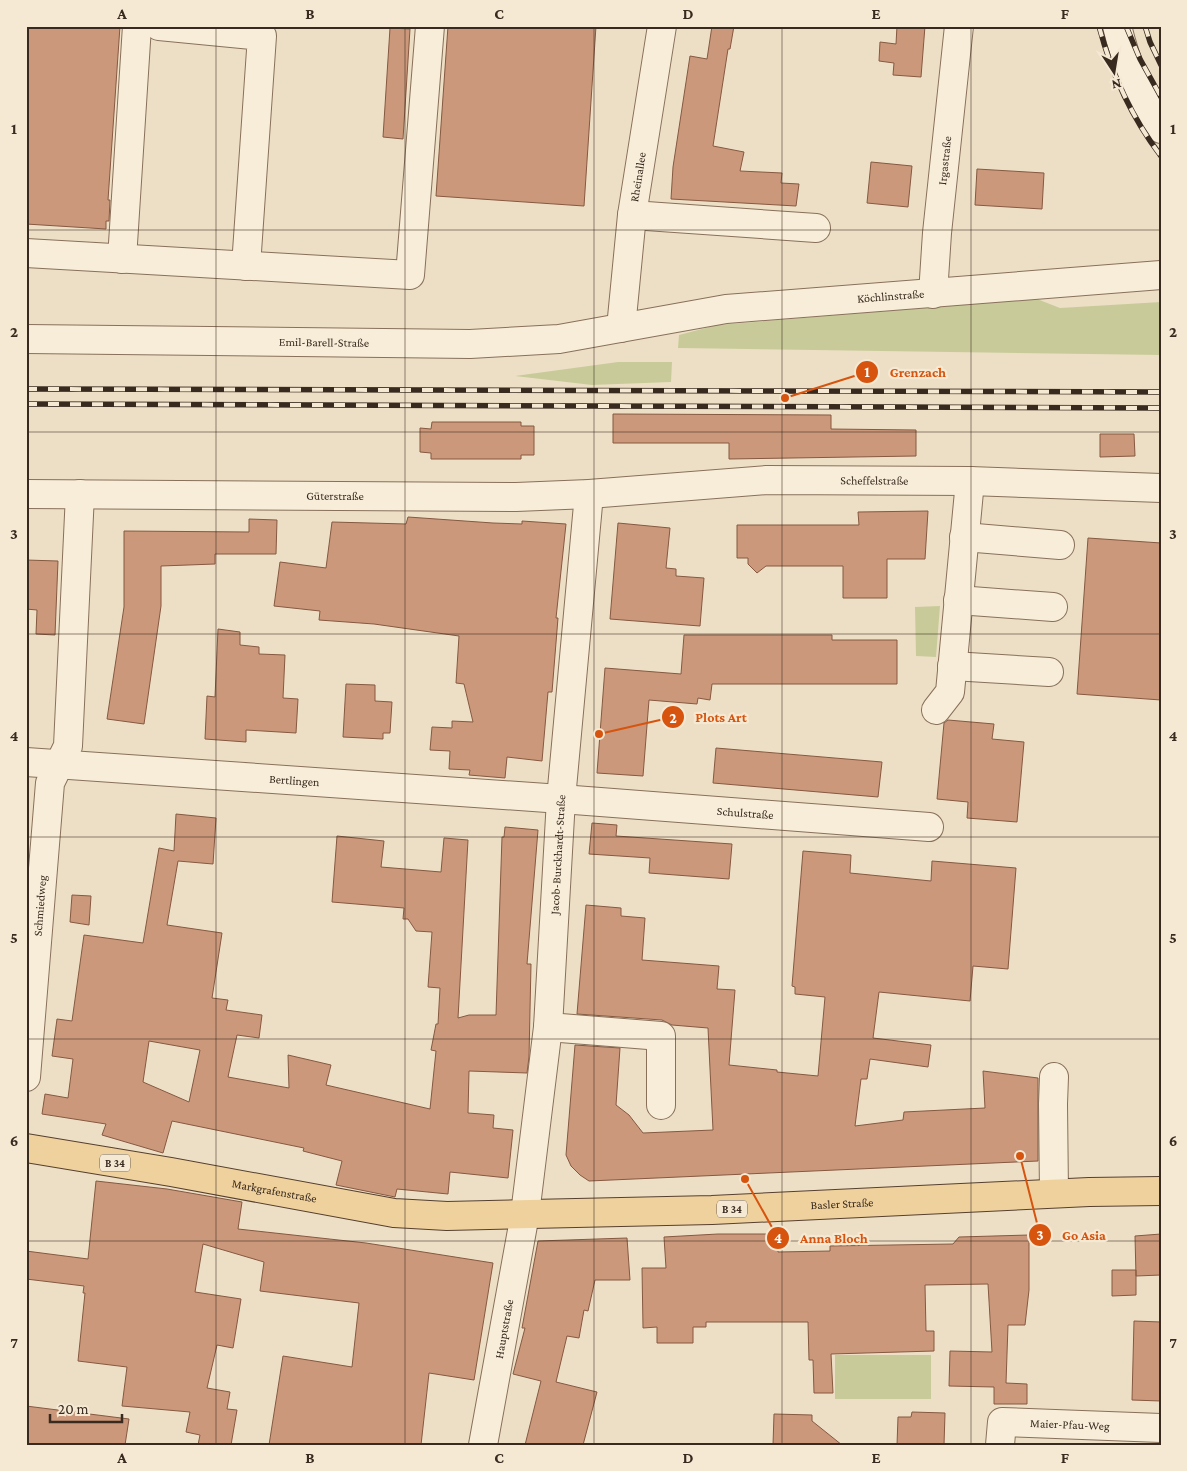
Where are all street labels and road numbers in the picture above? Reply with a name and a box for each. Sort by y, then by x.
street label: Irgastraße [935,135,954,186]
street label: Rheinallee [627,151,649,203]
street label: Köchlinstraße [857,287,925,306]
street label: Emil-Barell-Straße [279,335,369,350]
street label: Scheffelstraße [840,473,908,488]
street label: Güterstraße [306,489,364,503]
street label: Bertlingen [269,772,320,789]
street label: Jacob-Burckhardt-Straße [547,794,568,916]
street label: Schulstraße [716,804,774,822]
street label: Schmiedweg [31,874,49,937]
road number: B 34 [100,1154,130,1172]
street label: Markgrafenstraße [231,1176,318,1206]
street label: Basler Straße [810,1195,874,1212]
road number: B 34 [717,1200,747,1218]
street label: Hauptstraße [492,1298,516,1360]
street label: Maier-Pfau-Weg [1030,1416,1110,1433]

